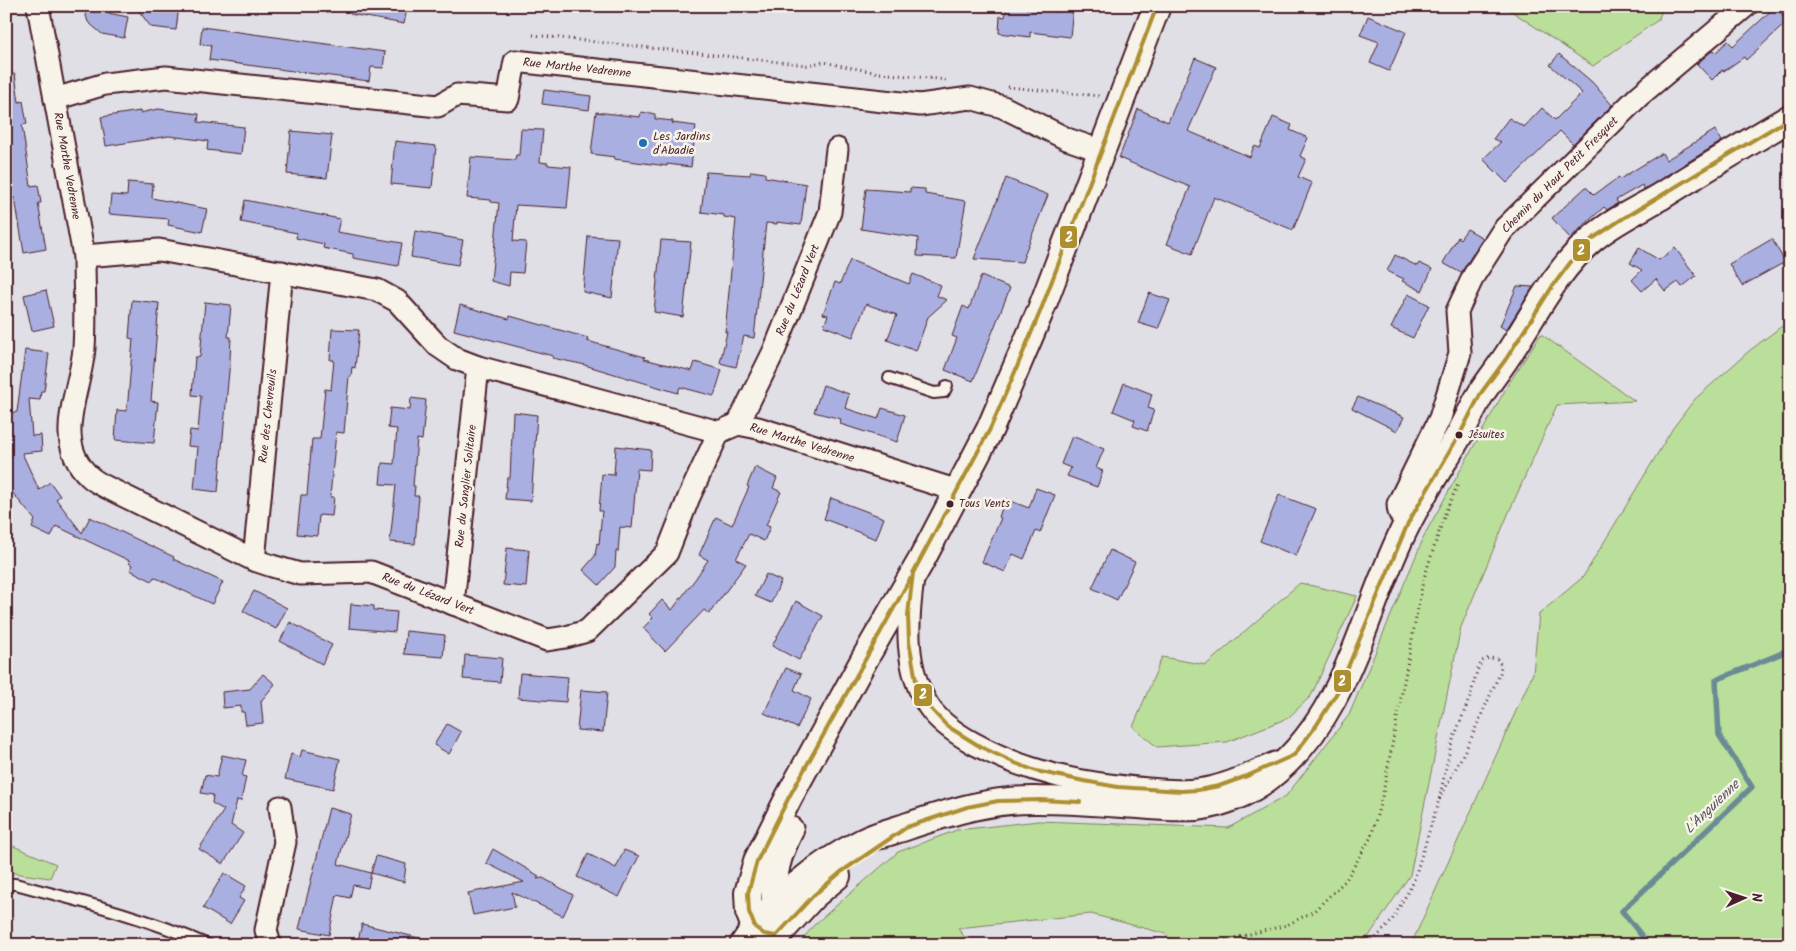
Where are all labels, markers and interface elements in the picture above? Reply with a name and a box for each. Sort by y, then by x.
street label: Rue Marthe Vedrenne [522,53,633,83]
street label: Rue Marthe Vedrenne [48,111,86,222]
street label: Chemin du Haut Petit Fresquet [1497,112,1623,238]
place label: Les Jardins d'Abadie [653,127,710,160]
marker: Les Jardins d'Abadie [637,137,649,149]
line badge: 2 [1059,225,1078,249]
text: 2 [1065,227,1073,249]
line badge: 2 [1572,238,1591,262]
text: 2 [1577,240,1585,262]
street label: Rue du Lézard Vert [771,241,825,339]
street label: Rue des Chevreuils [254,368,282,464]
street label: Rue Marthe Vedrenne [747,418,857,468]
street label: Rue du Sanglier Solitaire [450,423,482,549]
place label: Jésuites [1468,426,1505,444]
marker: Jésuites [1454,430,1464,440]
place label: Tous Vents [959,495,1010,513]
marker: Tous Vents [945,499,955,509]
street label: Rue du Lézard Vert [379,568,477,620]
line badge: 2 [1333,669,1352,693]
text: 2 [1338,671,1346,693]
line badge: 2 [913,683,933,707]
text: 2 [919,684,927,706]
water label: L'Anguienne [1679,774,1746,839]
north arrow [1718,874,1768,924]
text: N [1745,892,1767,903]

